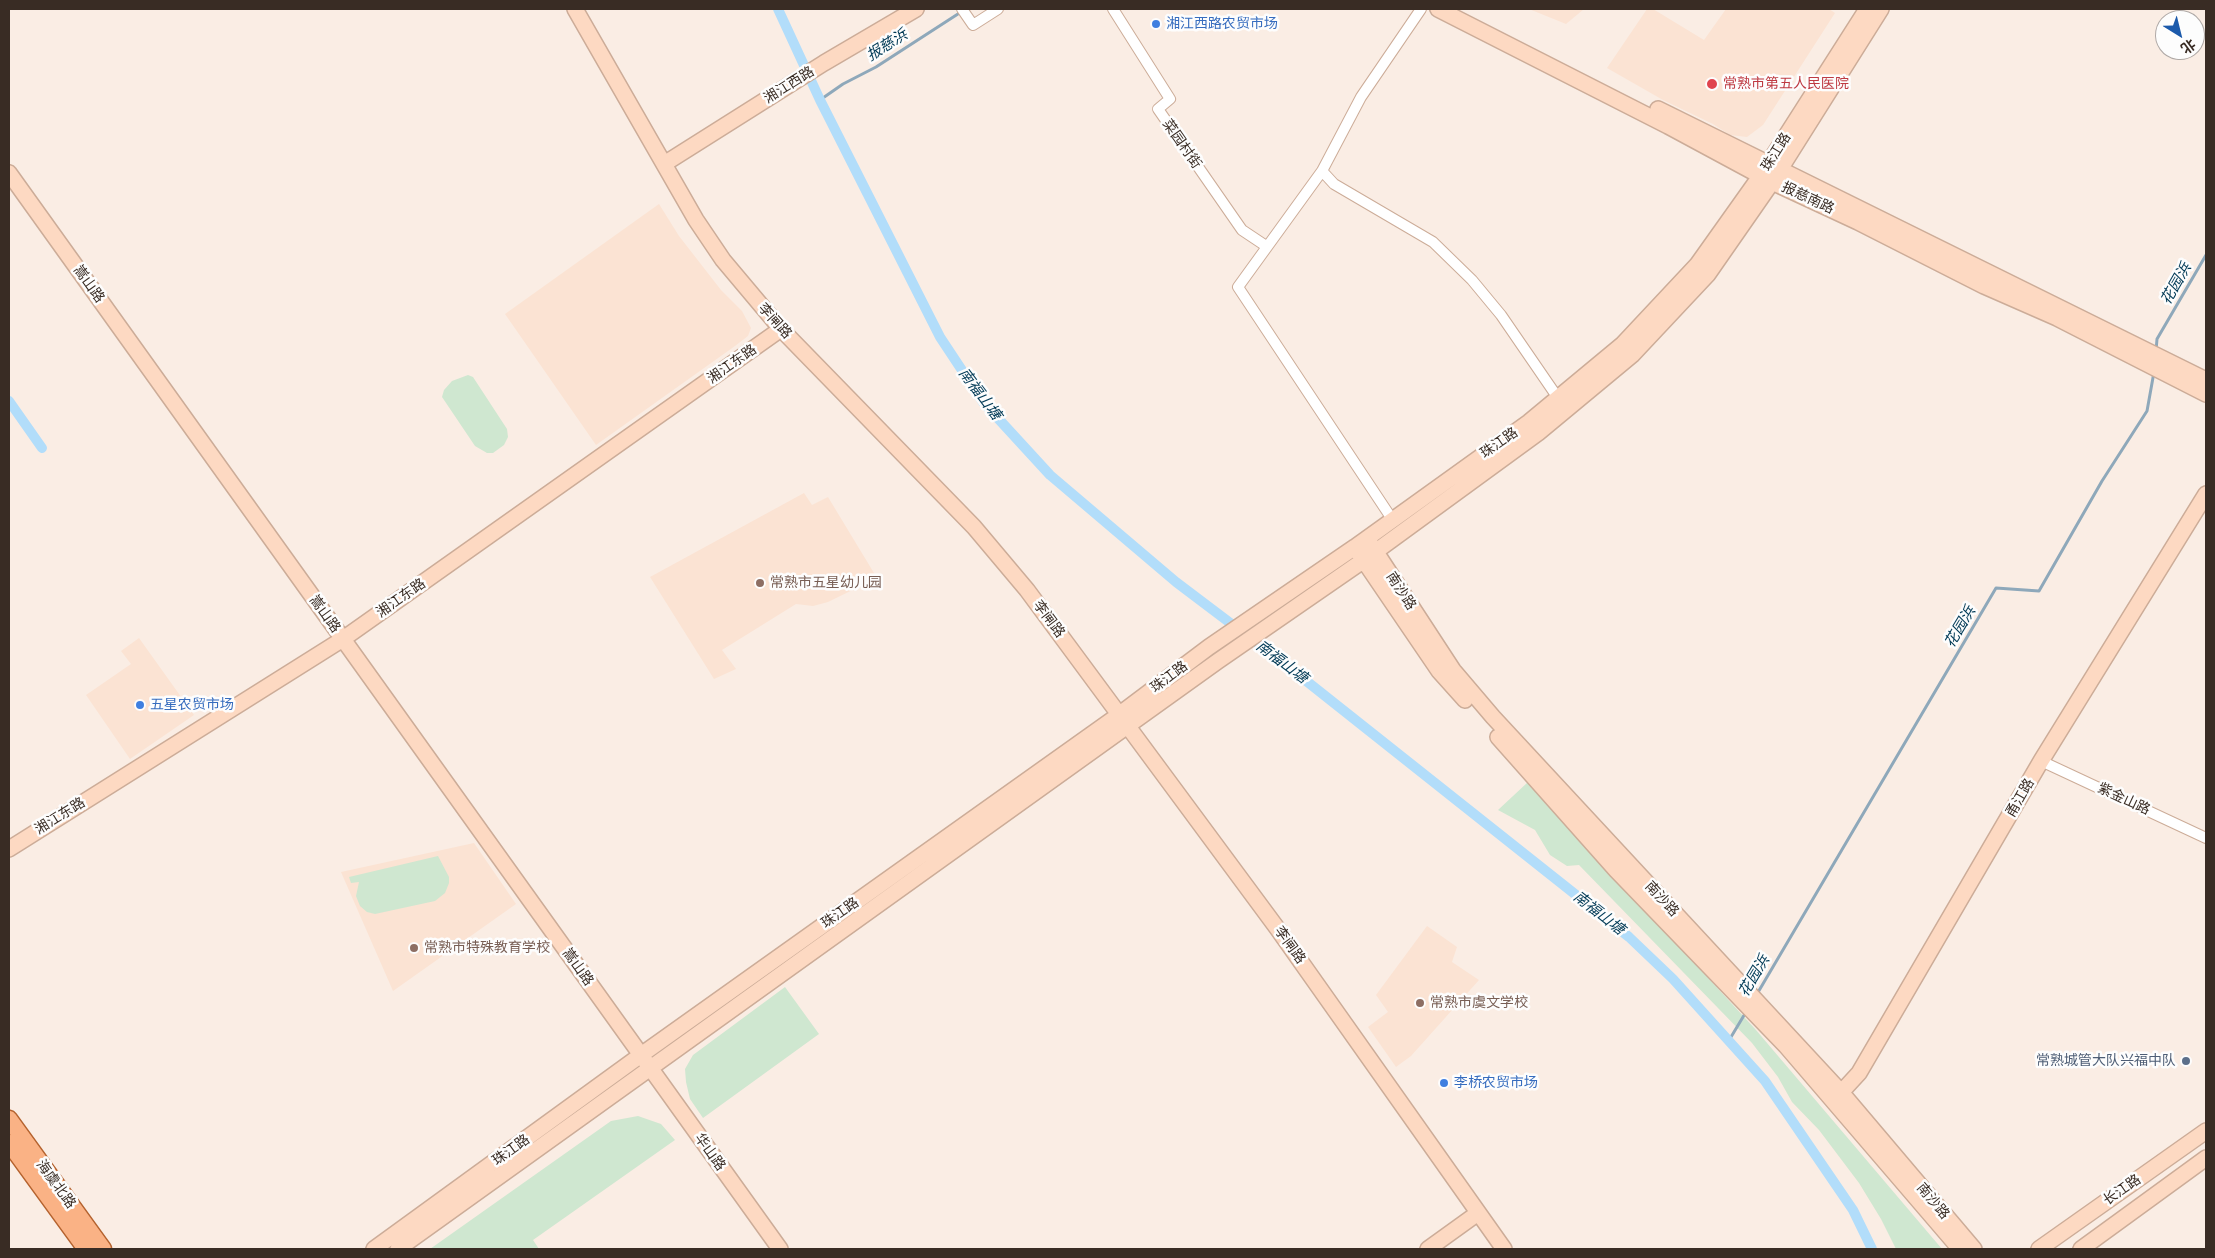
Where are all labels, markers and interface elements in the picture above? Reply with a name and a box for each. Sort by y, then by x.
north arrow [2155,10,2205,60]
place label: 湘江西路农贸市场 [1166,16,1278,32]
marker: 湘江西路农贸市场 [1150,18,1162,30]
water label: 报慈浜 [863,25,911,65]
text: 北 [2177,35,2200,59]
street label: 湘江西路 [761,63,817,107]
place label: 常熟市第五人民医院 [1723,76,1849,92]
marker: 常熟市第五人民医院 [1705,77,1719,91]
street label: 菜园村街 [1159,116,1205,172]
street label: 珠江路 [1758,130,1794,174]
street label: 报慈南路 [1779,179,1837,217]
water label: 花园浜 [2157,260,2195,308]
street label: 嵩山路 [70,262,108,306]
street label: 李闸路 [755,300,795,342]
street label: 湘江东路 [704,341,760,387]
water label: 南福山塘 [955,365,1005,423]
street label: 珠江路 [1477,424,1521,462]
street label: 南沙路 [1383,569,1419,613]
street label: 湘江东路 [373,575,429,621]
place label: 常熟市五星幼儿园 [770,575,882,591]
marker: 常熟市五星幼儿园 [754,577,766,589]
street label: 嵩山路 [306,592,344,636]
street label: 李闸路 [1030,597,1068,641]
water label: 花园浜 [1941,603,1979,651]
water label: 南福山塘 [1253,637,1311,687]
street label: 珠江路 [1147,658,1191,696]
place label: 五星农贸市场 [150,697,234,713]
marker: 五星农贸市场 [134,699,146,711]
street label: 甬江路 [2002,776,2038,820]
street label: 紫金山路 [2095,780,2153,818]
street label: 湘江东路 [32,794,88,838]
street label: 南沙路 [1642,878,1682,920]
water label: 南福山塘 [1570,887,1628,939]
street label: 珠江路 [818,894,862,932]
street label: 李闸路 [1271,923,1309,967]
place label: 常熟市特殊教育学校 [424,940,550,956]
marker: 常熟市特殊教育学校 [408,942,420,954]
street label: 嵩山路 [559,945,597,989]
water label: 花园浜 [1735,952,1773,1000]
place label: 常熟市虞文学校 [1430,995,1528,1011]
marker: 常熟市虞文学校 [1414,997,1426,1009]
place label: 常熟城管大队兴福中队 [2036,1053,2176,1069]
marker: 常熟城管大队兴福中队 [2180,1055,2192,1067]
place label: 李桥农贸市场 [1454,1075,1538,1091]
marker: 李桥农贸市场 [1438,1077,1450,1089]
street label: 华山路 [691,1130,729,1174]
street label: 珠江路 [489,1131,533,1169]
street label: 海虞北路 [33,1156,79,1212]
street label: 长江路 [2100,1171,2144,1209]
street label: 南沙路 [1913,1180,1953,1222]

